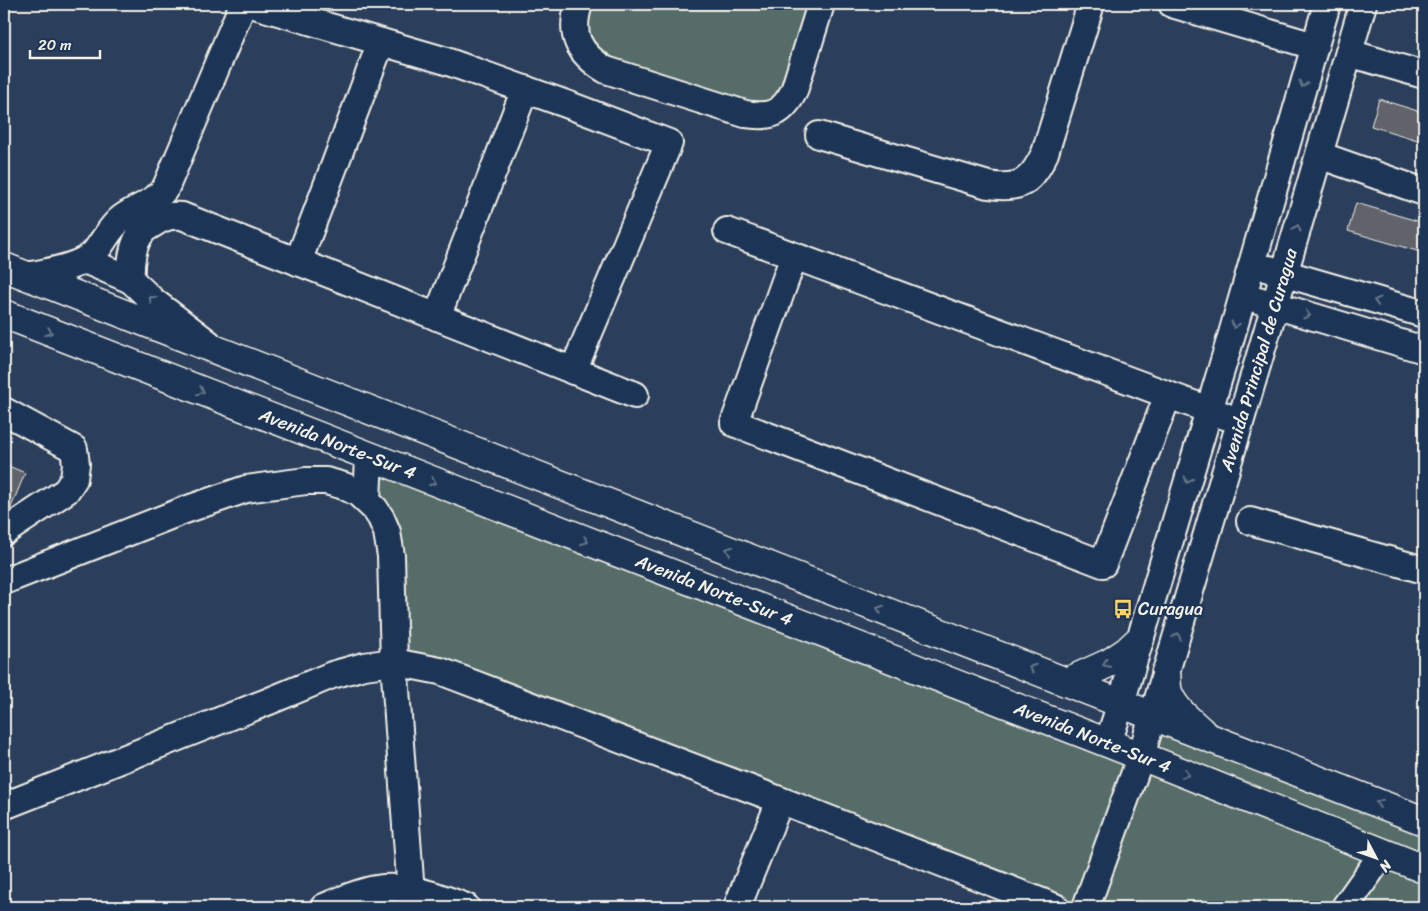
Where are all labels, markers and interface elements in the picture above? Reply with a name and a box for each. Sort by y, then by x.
scale bar [30,28,100,60]
text: 20 m [38,32,72,58]
one-way arrow [1299,79,1309,88]
one-way arrow [1292,225,1302,233]
street label: Avenida Principal de Curagua [1210,243,1307,476]
one-way arrow [149,296,158,305]
one-way arrow [1374,296,1382,306]
one-way arrow [1302,309,1310,319]
one-way arrow [1230,320,1241,329]
one-way arrow [44,326,53,336]
one-way arrow [196,385,204,395]
street label: Avenida Norte-Sur 4 [253,398,421,489]
one-way arrow [429,476,437,486]
one-way arrow [1184,476,1194,484]
one-way arrow [580,534,589,545]
street label: Avenida Norte-Sur 4 [630,545,797,635]
one-way arrow [725,546,734,556]
place label: Curagua [1138,593,1203,625]
bus stop icon: Curagua [1112,598,1134,620]
one-way arrow [876,605,885,615]
one-way arrow [1171,632,1181,640]
one-way arrow [1102,658,1111,668]
one-way arrow [1028,664,1036,674]
street label: Avenida Norte-Sur 4 [1008,692,1176,782]
one-way arrow [1181,768,1190,778]
one-way arrow [1375,799,1384,809]
north arrow [1350,834,1400,884]
text: N [1373,854,1399,878]

